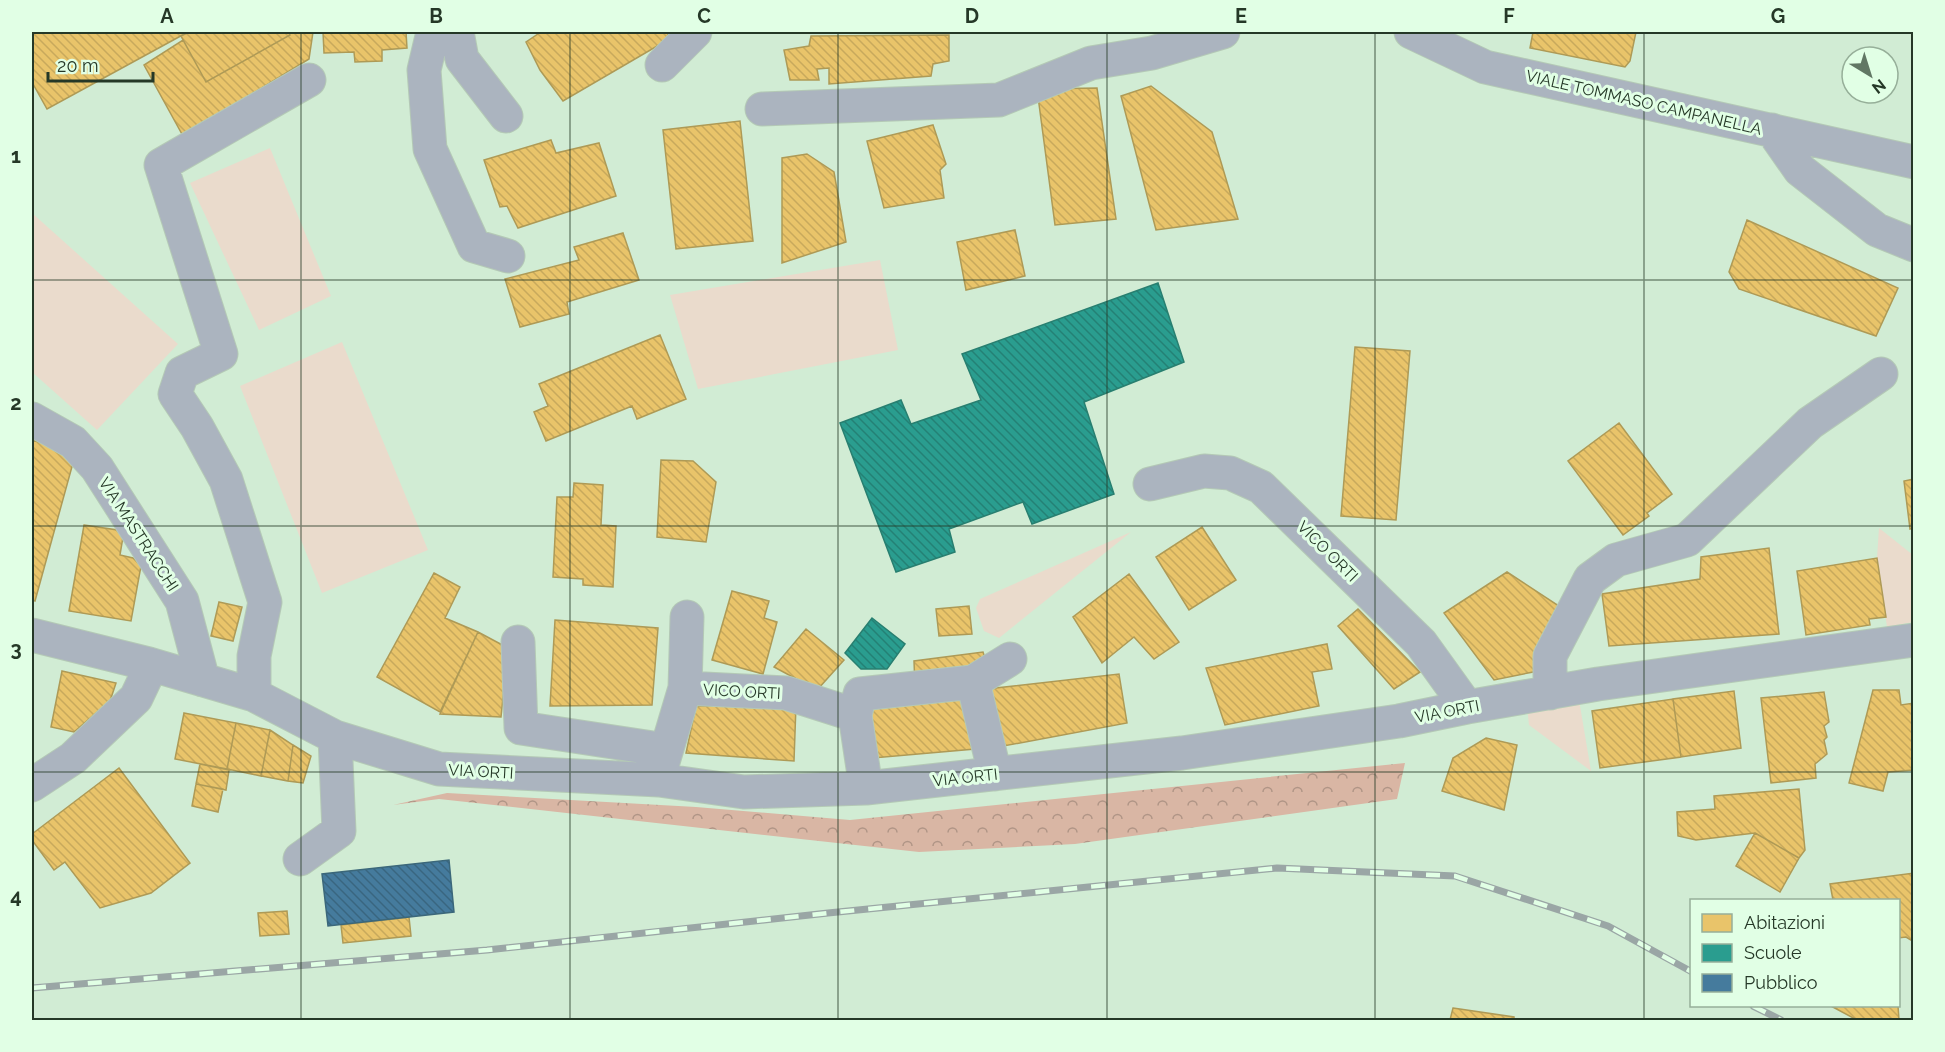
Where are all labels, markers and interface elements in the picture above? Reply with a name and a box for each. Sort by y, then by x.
text: A [160,4,174,28]
text: B [429,4,443,28]
text: C [697,4,711,28]
text: D [965,4,979,28]
text: E [1235,4,1247,28]
text: F [1503,4,1515,28]
text: G [1771,4,1785,28]
scale bar [48,45,153,83]
north arrow [1840,45,1900,105]
text: 20 m [57,55,99,76]
street label: VIALE TOMMASO CAMPANELLA [1524,66,1764,139]
text: N [1868,75,1890,98]
text: 1 [11,144,21,168]
text: 2 [10,391,22,415]
street label: VIA MASTRACCHI [95,474,182,595]
street label: VICO ORTI [1293,517,1362,586]
text: 3 [10,637,22,661]
street label: VICO ORTI [703,680,781,703]
street label: VIA ORTI [1413,696,1481,727]
street label: VIA ORTI [448,760,514,783]
street label: VIA ORTI [932,765,999,790]
text: 4 [10,884,22,908]
legend [1690,899,1900,1007]
text: Abitazioni [1744,912,1825,933]
text: Scuole [1744,942,1802,963]
text: Pubblico [1744,972,1818,993]

